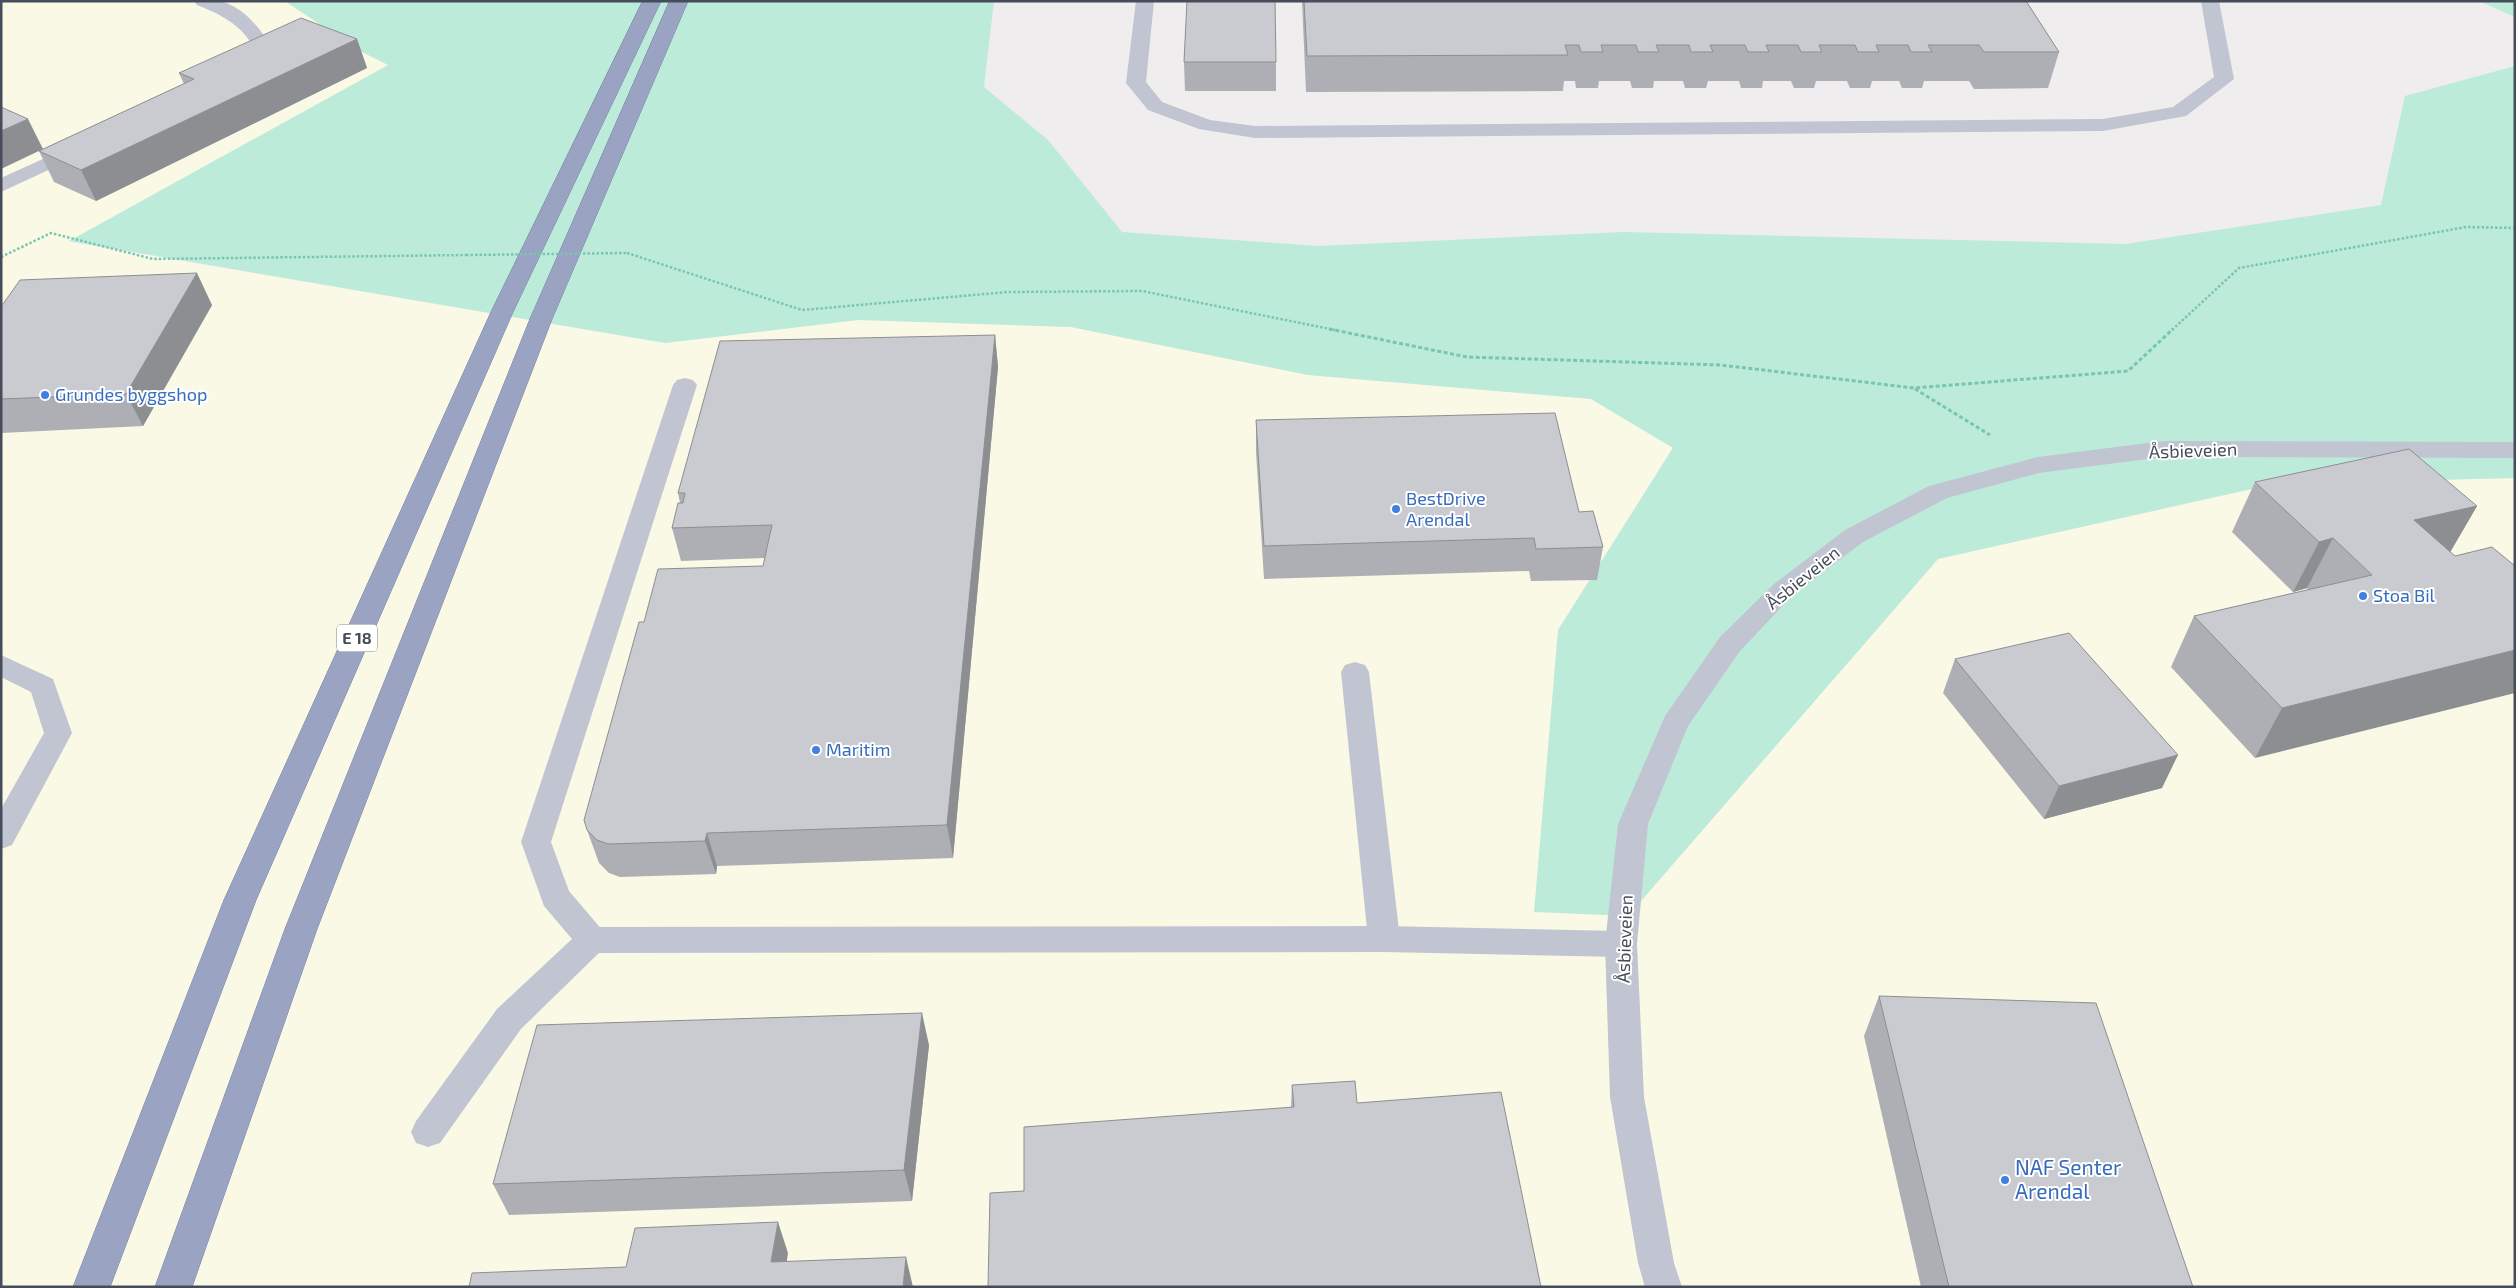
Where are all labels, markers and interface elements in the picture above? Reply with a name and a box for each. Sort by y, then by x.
place label: Grundes byggshop [55,383,207,405]
marker: Grundes byggshop [39,389,51,401]
street label: Åsbieveien [2148,437,2238,463]
place label: BestDrive Arendal [1406,487,1486,530]
marker: BestDrive Arendal [1390,503,1402,515]
street label: Åsbieveien [1761,541,1844,614]
place label: Stoa Bil [2373,584,2436,606]
marker: Stoa Bil [2357,590,2369,602]
road number: E 18 [337,624,377,651]
place label: Maritim [826,738,890,760]
marker: Maritim [810,744,822,756]
street label: Åsbieveien [1611,894,1637,984]
place label: NAF Senter Arendal [2015,1154,2122,1203]
marker: NAF Senter Arendal [1999,1174,2011,1186]

